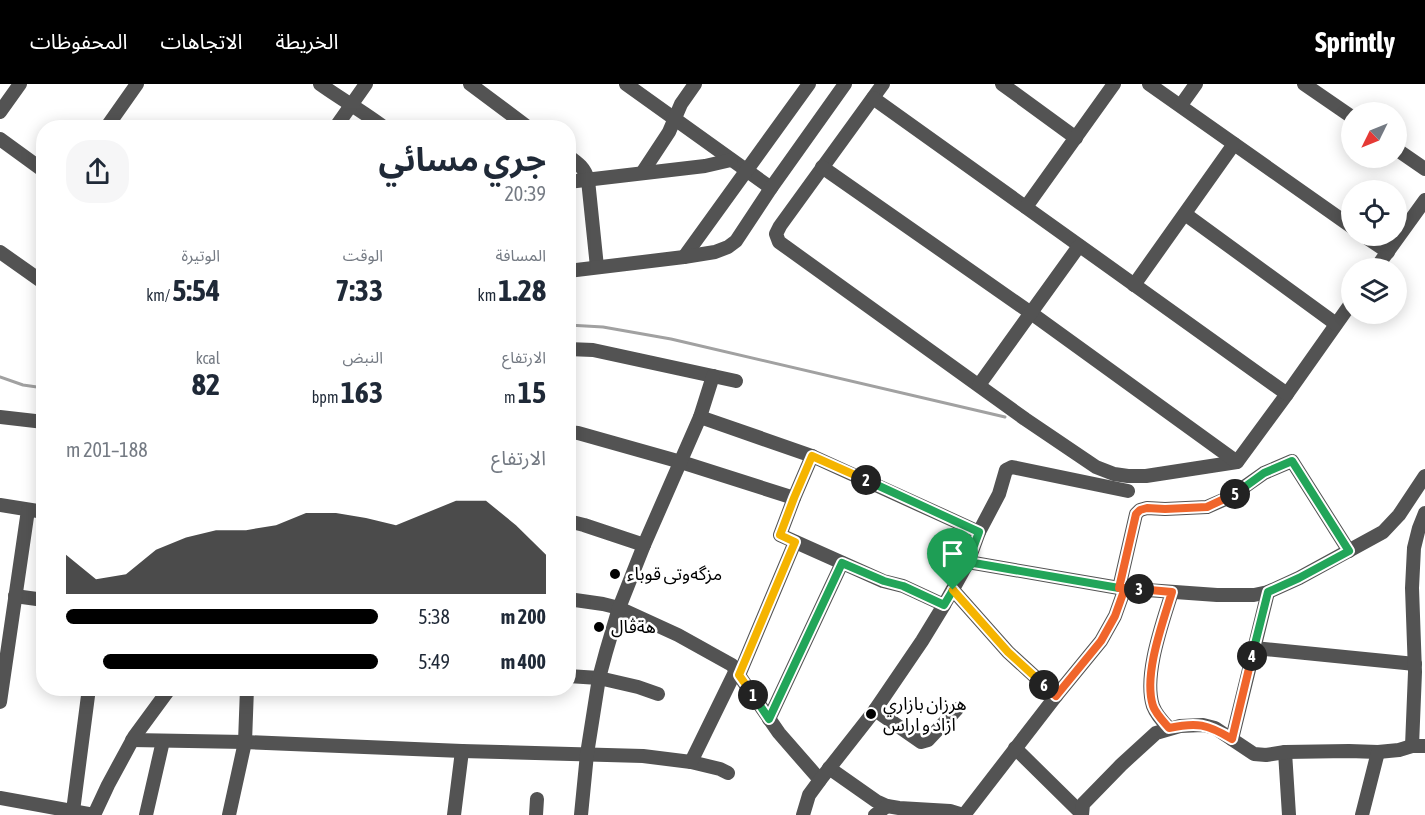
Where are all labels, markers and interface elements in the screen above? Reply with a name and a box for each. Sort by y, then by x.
text: Sprintly [1315,26,1395,58]
text: المحفوظات [30,29,127,53]
text: الاتجاهات [160,29,242,53]
text: الخريطة [275,29,338,53]
north arrow [1341,102,1407,168]
map controls [1341,102,1407,324]
button: share [66,140,129,203]
text: جري مسائي [379,140,546,178]
button: locate [1341,180,1407,246]
text: 20:39 [504,182,546,205]
text: الوتيرة [182,246,220,264]
text: الوقت [343,246,383,264]
text: المسافة [496,246,546,264]
button: layers [1341,258,1407,324]
text: 5:54 [172,273,220,307]
text: 7:33 [335,273,383,307]
text: 1.28 [498,273,546,307]
text: /km [146,286,172,304]
text: km [478,286,498,304]
text: النبض [342,348,383,366]
text: الارتفاع [502,348,546,366]
text: kcal [196,349,220,367]
text: 82 [192,367,220,401]
text: 163 [341,375,383,409]
text: 15 [518,375,546,409]
text: bpm [312,388,341,406]
text: m [504,388,518,406]
text: 188–201 m [66,438,148,461]
text: الارتفاع [491,446,546,469]
pin: 2 [851,465,881,495]
text: 2 [862,471,870,489]
pin: 5 [1220,479,1250,509]
text: 5 [1231,485,1239,503]
pin [927,528,978,590]
icon: arrive [936,537,969,570]
place label: مزگەوتی قوباء [627,563,722,585]
marker: مزگەوتی قوباء [608,567,622,581]
pin: 3 [1124,574,1154,604]
text: 3 [1135,580,1143,598]
text: 5:38 [418,605,450,628]
text: 200 m [501,605,546,628]
place label: هةڤال [611,616,656,638]
marker: هةڤال [592,620,606,634]
pin: 4 [1237,641,1267,671]
text: 4 [1248,647,1256,665]
text: 5:49 [418,650,450,673]
text: 400 m [501,650,546,673]
pin: 6 [1029,670,1059,700]
text: 6 [1040,676,1048,694]
pin: 1 [738,680,768,710]
text: 1 [749,686,757,704]
place label: هرزان بازاري ازاد و اراس [883,693,967,736]
marker: هرزان بازاري ازاد و اراس [864,707,878,721]

